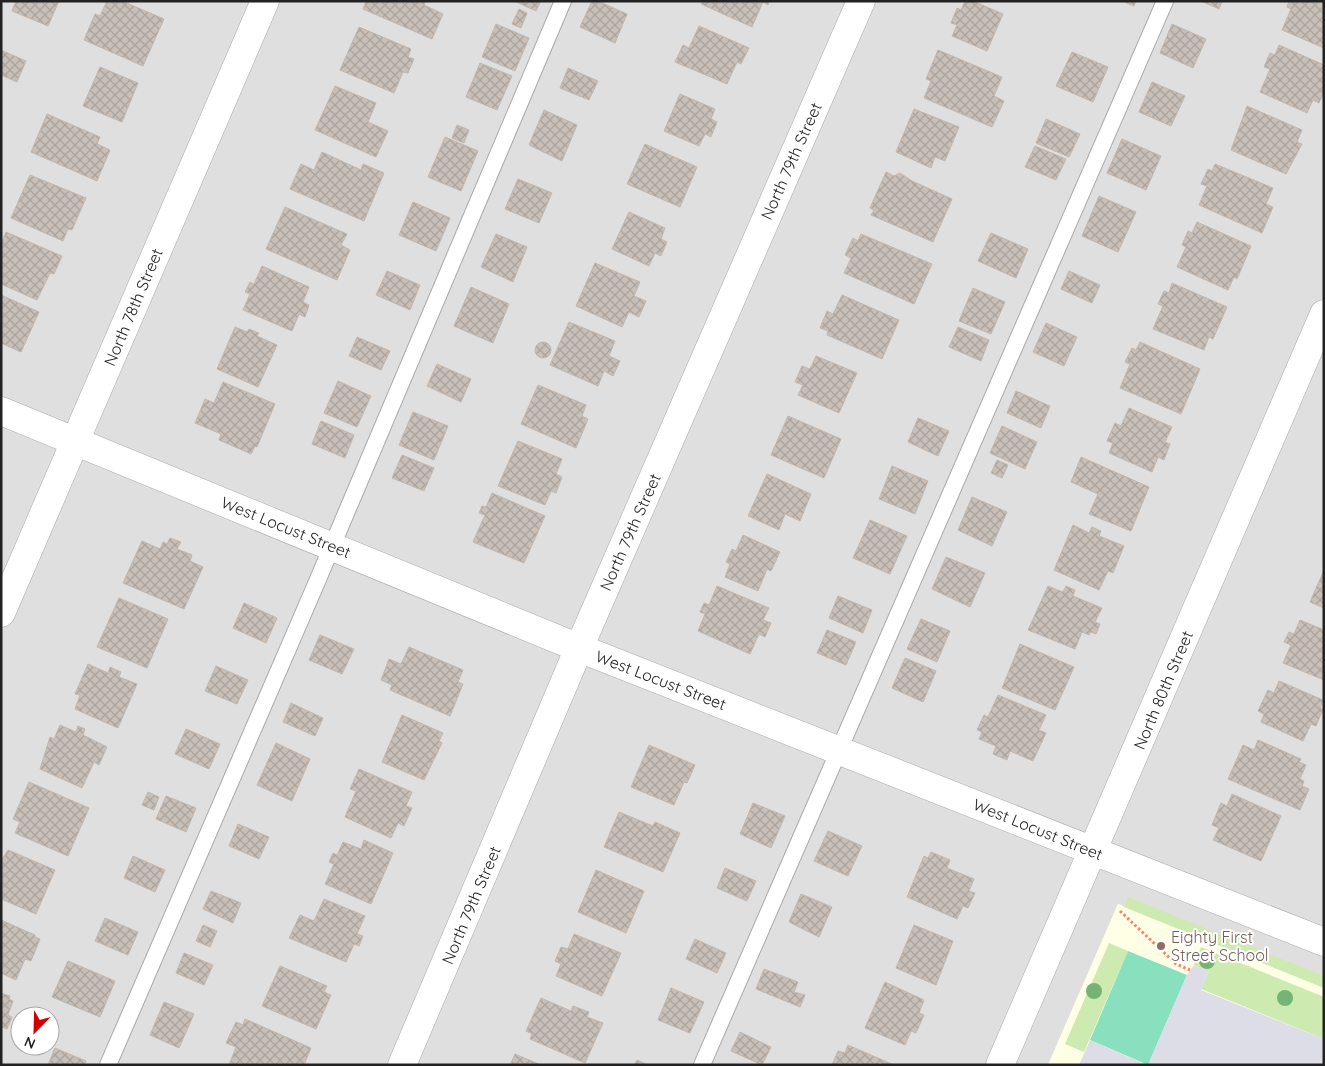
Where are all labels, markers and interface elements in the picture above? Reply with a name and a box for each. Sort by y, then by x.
street label: North 79th Street [756,99,826,223]
street label: North 78th Street [99,245,167,369]
street label: North 79th Street [595,470,665,594]
street label: West Locust Street [218,492,354,562]
street label: North 80th Street [1129,628,1197,752]
street label: West Locust Street [593,646,729,714]
street label: West Locust Street [970,794,1106,864]
street label: North 79th Street [437,843,505,967]
place label: Eighty First Street School [1171,927,1268,965]
marker: Eighty First Street School [1155,940,1167,952]
north arrow [10,1006,60,1056]
text: N [22,1033,38,1053]

